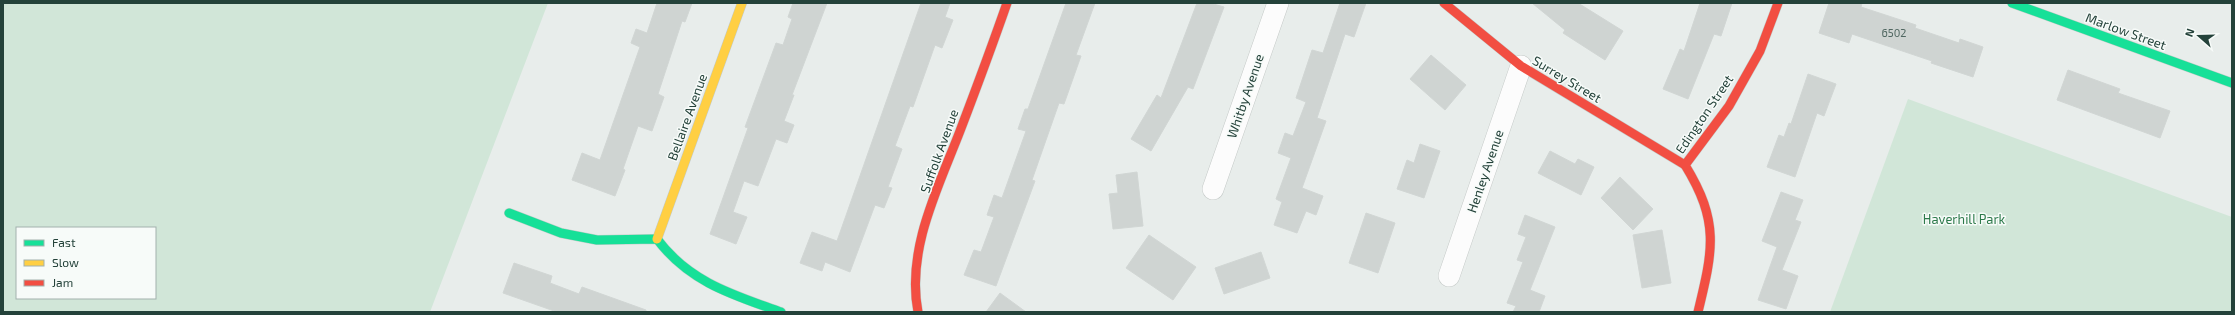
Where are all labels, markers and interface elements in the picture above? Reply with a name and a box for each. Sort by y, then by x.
street label: Marlow Street [2084,9,2168,53]
north arrow [2179,16,2219,56]
house number: 6502 [1881,26,1907,39]
text: N [2182,26,2197,38]
street label: Whitby Avenue [1223,52,1267,140]
street label: Surrey Street [1530,52,1604,106]
street label: Bellaire Avenue [664,71,710,163]
street label: Edington Street [1672,71,1736,156]
street label: Suffolk Avenue [916,107,962,195]
street label: Henley Avenue [1463,127,1507,215]
park label: Haverhill Park [1923,211,2006,227]
legend [16,227,156,299]
text: Fast [52,235,76,249]
text: Slow [52,255,79,269]
text: Jam [52,275,73,289]

